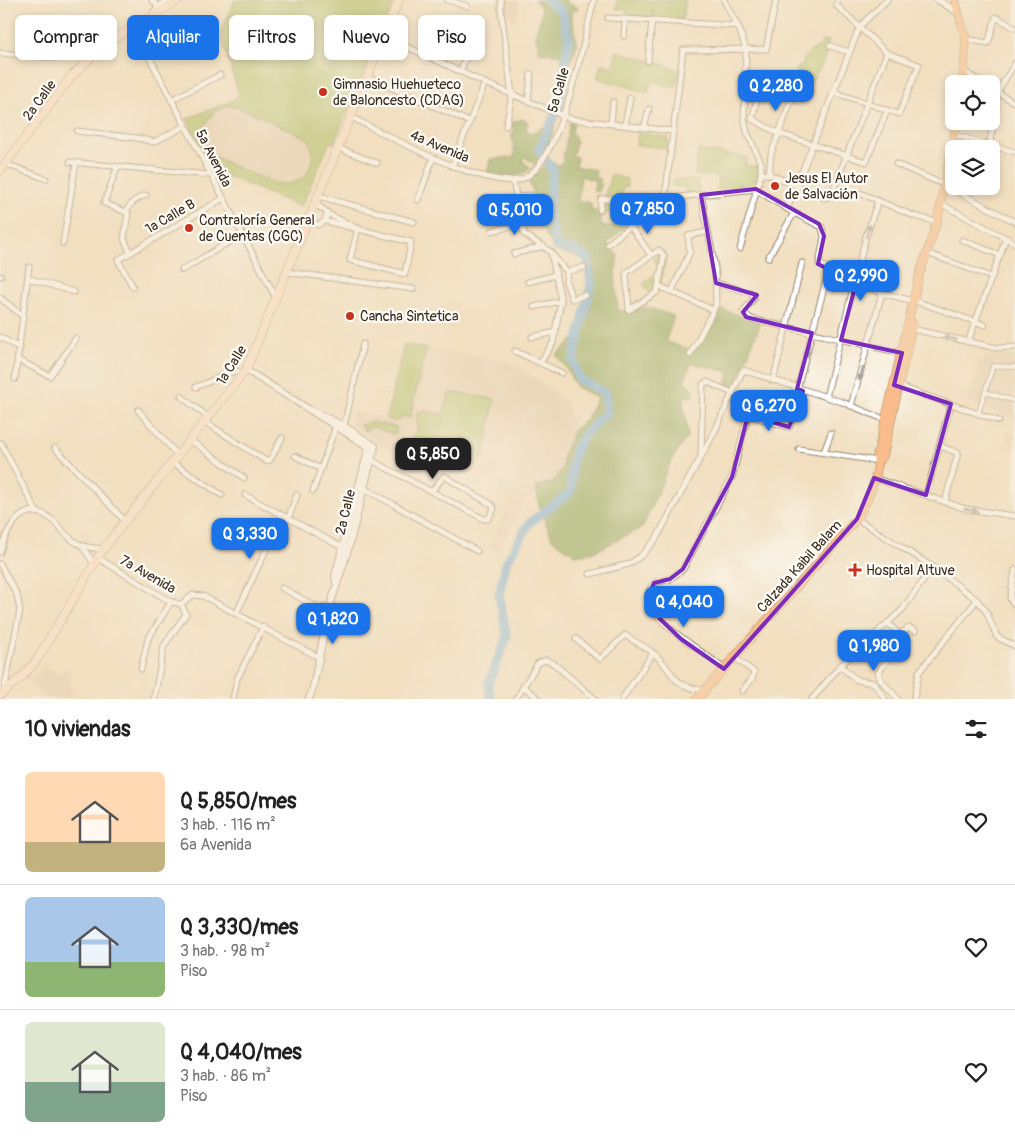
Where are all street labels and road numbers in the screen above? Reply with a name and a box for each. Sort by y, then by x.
street label: 5a Calle [544,66,573,115]
street label: 2a Calle [19,77,60,124]
street label: 4a Avenida [408,126,472,167]
street label: 5a Avenida [192,127,235,190]
street label: 1a Calle B [142,195,198,237]
street label: 1a Calle [213,342,250,388]
street label: 2a Calle [332,488,359,537]
street label: Calzada Kaibil Balam [753,517,845,616]
street label: 7a Avenida [117,552,179,597]

